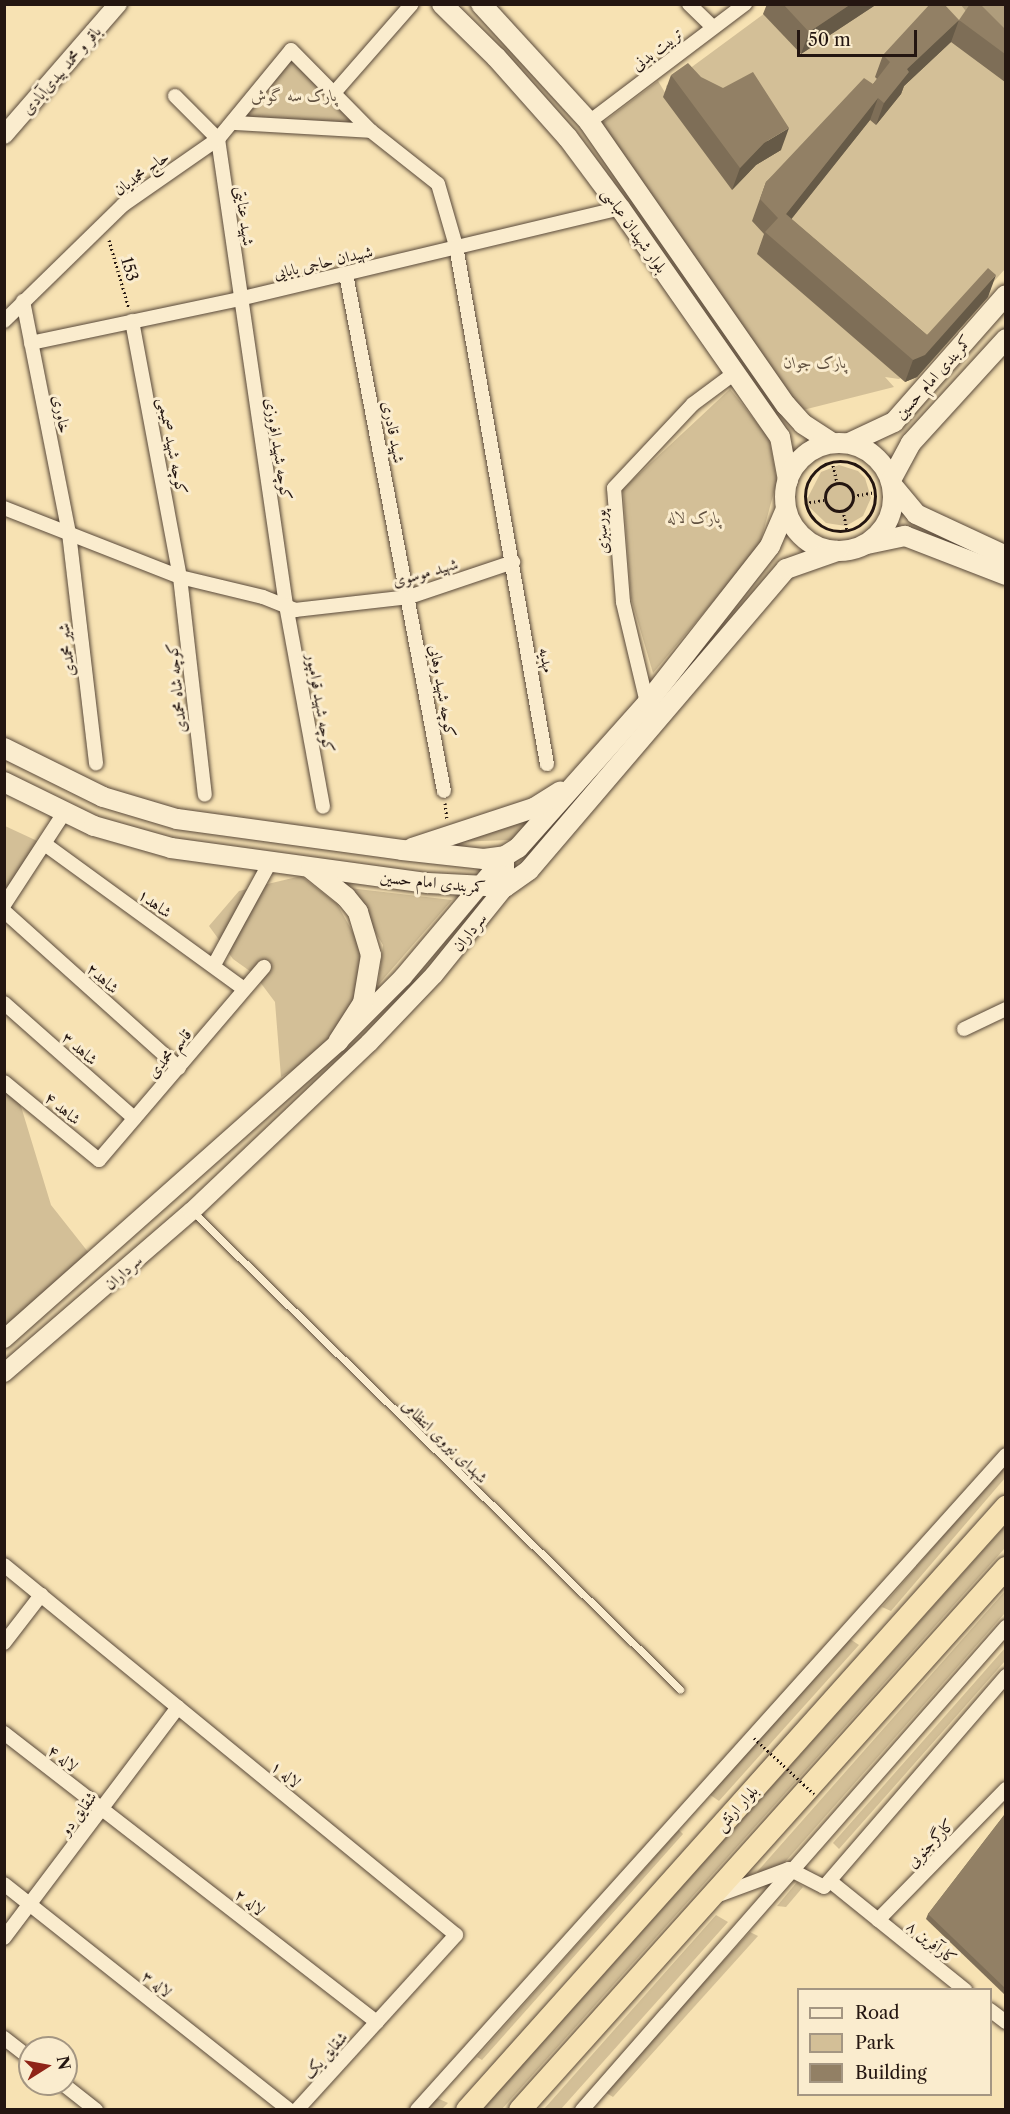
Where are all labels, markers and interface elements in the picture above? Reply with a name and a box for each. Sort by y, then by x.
scale bar [800,18,920,56]
street label: باقر و محمد بیدی‌آبادی [17,22,105,118]
street label: تربیت بدنی [628,24,686,74]
text: 50 m [808,29,851,51]
park label: پارک سه گوش [251,85,337,105]
street label: حاج محمدیان [110,147,172,199]
street label: بلوار شهیدان عباسی [598,184,672,276]
street label: شهید عنایتی [231,185,259,247]
street label: شهیدان حاجی بابایی [271,241,375,283]
street label: 153 [117,255,143,283]
street label: کمربندی امام حسین [890,331,976,423]
park label: پارک جوان [783,352,847,372]
street label: خاوری [49,393,75,435]
street label: کوچه شهید صمیمی [154,396,192,496]
street label: کوچه شهید افروزی [261,396,297,502]
street label: شهید قادری [379,399,409,465]
park label: پارک لاله [667,507,721,527]
street label: پورسبزی [590,509,612,555]
street label: شهید موسوی [390,554,460,590]
street label: شیر محمدی [53,622,79,678]
street label: کوچه شاه محمدی [162,642,190,734]
street label: کوچه شهید وهابی [425,643,461,739]
street label: مهدیه [535,646,559,674]
street label: کوچه شهید قوامپور [303,652,339,754]
street label: کمربندی امام حسین [379,867,487,897]
street label: شاهد۱ [134,884,176,922]
street label: سرداران [448,909,490,955]
street label: شاهد۲ [83,959,123,997]
street label: قاسم محمدی [143,1025,195,1081]
street label: شاهد ۳ [58,1027,102,1069]
street label: شاهد ۴ [41,1087,85,1129]
street label: سرداران [100,1250,146,1294]
street label: شهدای نیروی انتظامی [398,1395,492,1487]
street label: لاله ۴ [44,1740,82,1776]
street label: لاله ۱ [267,1756,305,1792]
street label: بلوار ارتش [710,1781,762,1835]
street label: شقایق دو [55,1787,101,1839]
street label: کارگرجنوبی [902,1815,958,1871]
street label: لاله ۲ [231,1884,269,1920]
street label: کارآفرین ۸ [903,1916,961,1968]
street label: لاله ۳ [138,1966,176,2002]
legend [797,1988,992,2096]
text: Road [855,2002,900,2024]
street label: شقایق یک [299,2027,351,2083]
text: Park [855,2032,894,2054]
north arrow [18,2036,78,2096]
text: N [53,2054,75,2072]
text: Building [855,2062,927,2084]

